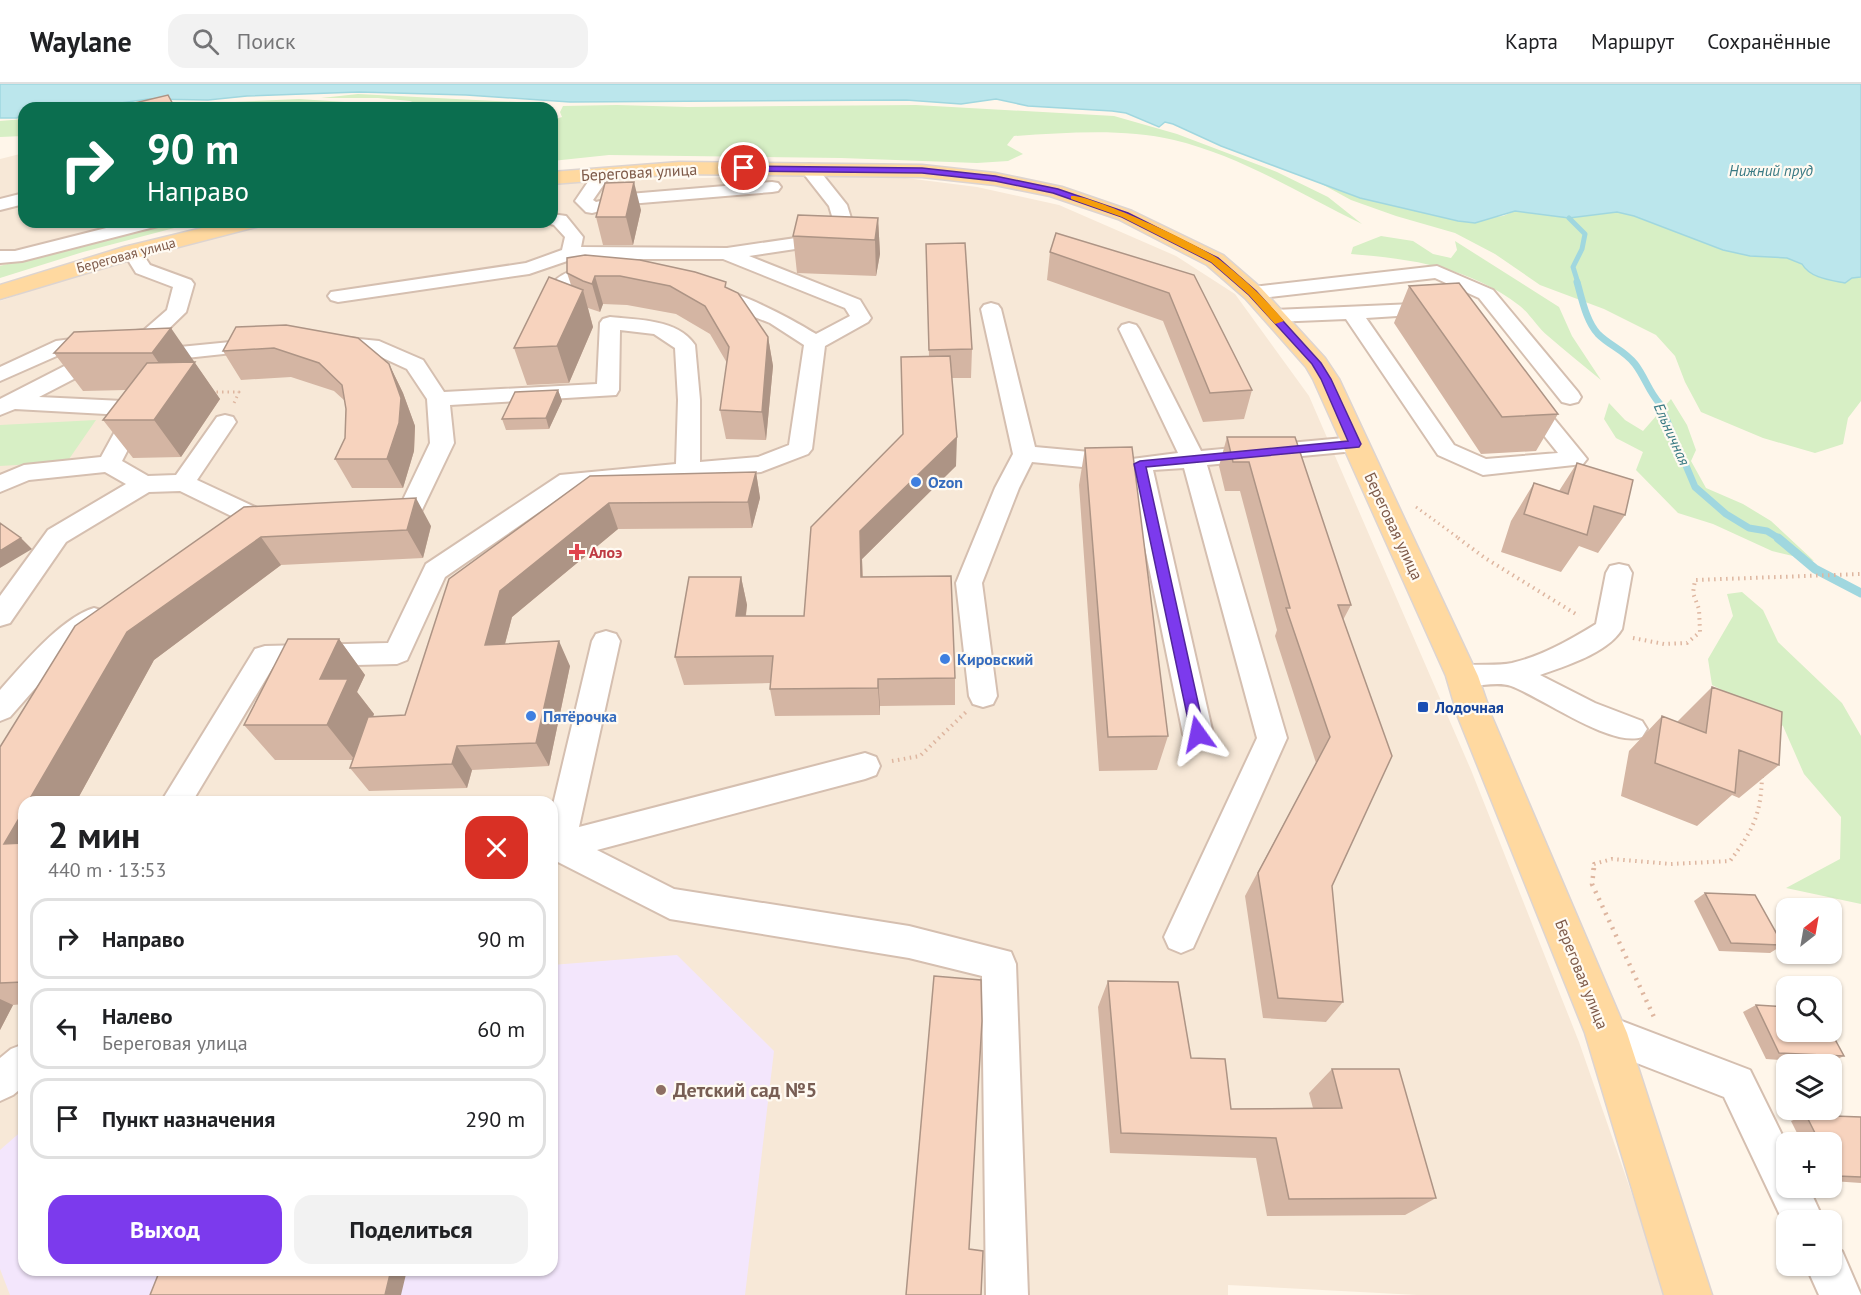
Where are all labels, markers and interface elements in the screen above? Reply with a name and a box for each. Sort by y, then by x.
search box [168,14,588,68]
text: Waylane [30,23,132,60]
icon: search [189,25,222,58]
text: Поиск [237,27,295,55]
text: Карта [1505,28,1558,55]
text: Маршрут [1591,28,1674,55]
text: Сохранённые [1707,28,1831,55]
text: 90 m [147,121,239,176]
icon: right [48,126,126,204]
pin [718,142,769,193]
icon: arrive [727,151,760,184]
street label: Береговая улица [580,159,698,185]
water label: Нижний пруд [1729,161,1814,180]
text: Направо [147,174,249,208]
street label: Береговая улица [74,233,178,277]
water label: Ельничная [1650,400,1694,468]
street label: Береговая улица [1360,469,1428,583]
place label: Ozon [928,472,963,492]
marker: Ozon [909,475,923,489]
place label: Алоэ [589,542,622,562]
marker: Алоэ [570,545,584,559]
place label: Кировский [957,649,1033,669]
marker: Кировский [938,652,952,666]
place label: Лодочная [1434,697,1504,717]
marker: Лодочная [1416,700,1430,714]
position arrow [1166,702,1230,766]
place label: Пятёрочка [543,706,617,726]
marker: Пятёрочка [524,709,538,723]
text: 2 мин [48,811,140,858]
button: close [465,816,528,879]
text: 440 m · 13:53 [48,857,166,883]
north arrow [1776,898,1842,964]
map controls [1776,898,1842,1276]
street label: Береговая улица [1551,916,1613,1032]
icon: right [51,922,84,955]
text: Направо [102,925,185,953]
text: 90 m [477,925,525,953]
button: search [1776,976,1842,1042]
text: Налево [102,1002,173,1030]
icon: left [51,1012,84,1045]
text: 60 m [477,1015,525,1043]
text: Береговая улица [102,1030,248,1056]
button: layers [1776,1054,1842,1120]
place label: Детский сад №5 [673,1077,817,1103]
marker: Детский сад №5 [654,1083,668,1097]
icon: arrive [51,1102,84,1135]
text: Пункт назначения [102,1105,275,1133]
text: 290 m [465,1105,525,1133]
button: + [1776,1132,1842,1198]
button: Выход [48,1195,282,1264]
button: Поделиться [294,1195,528,1264]
button: − [1776,1210,1842,1276]

